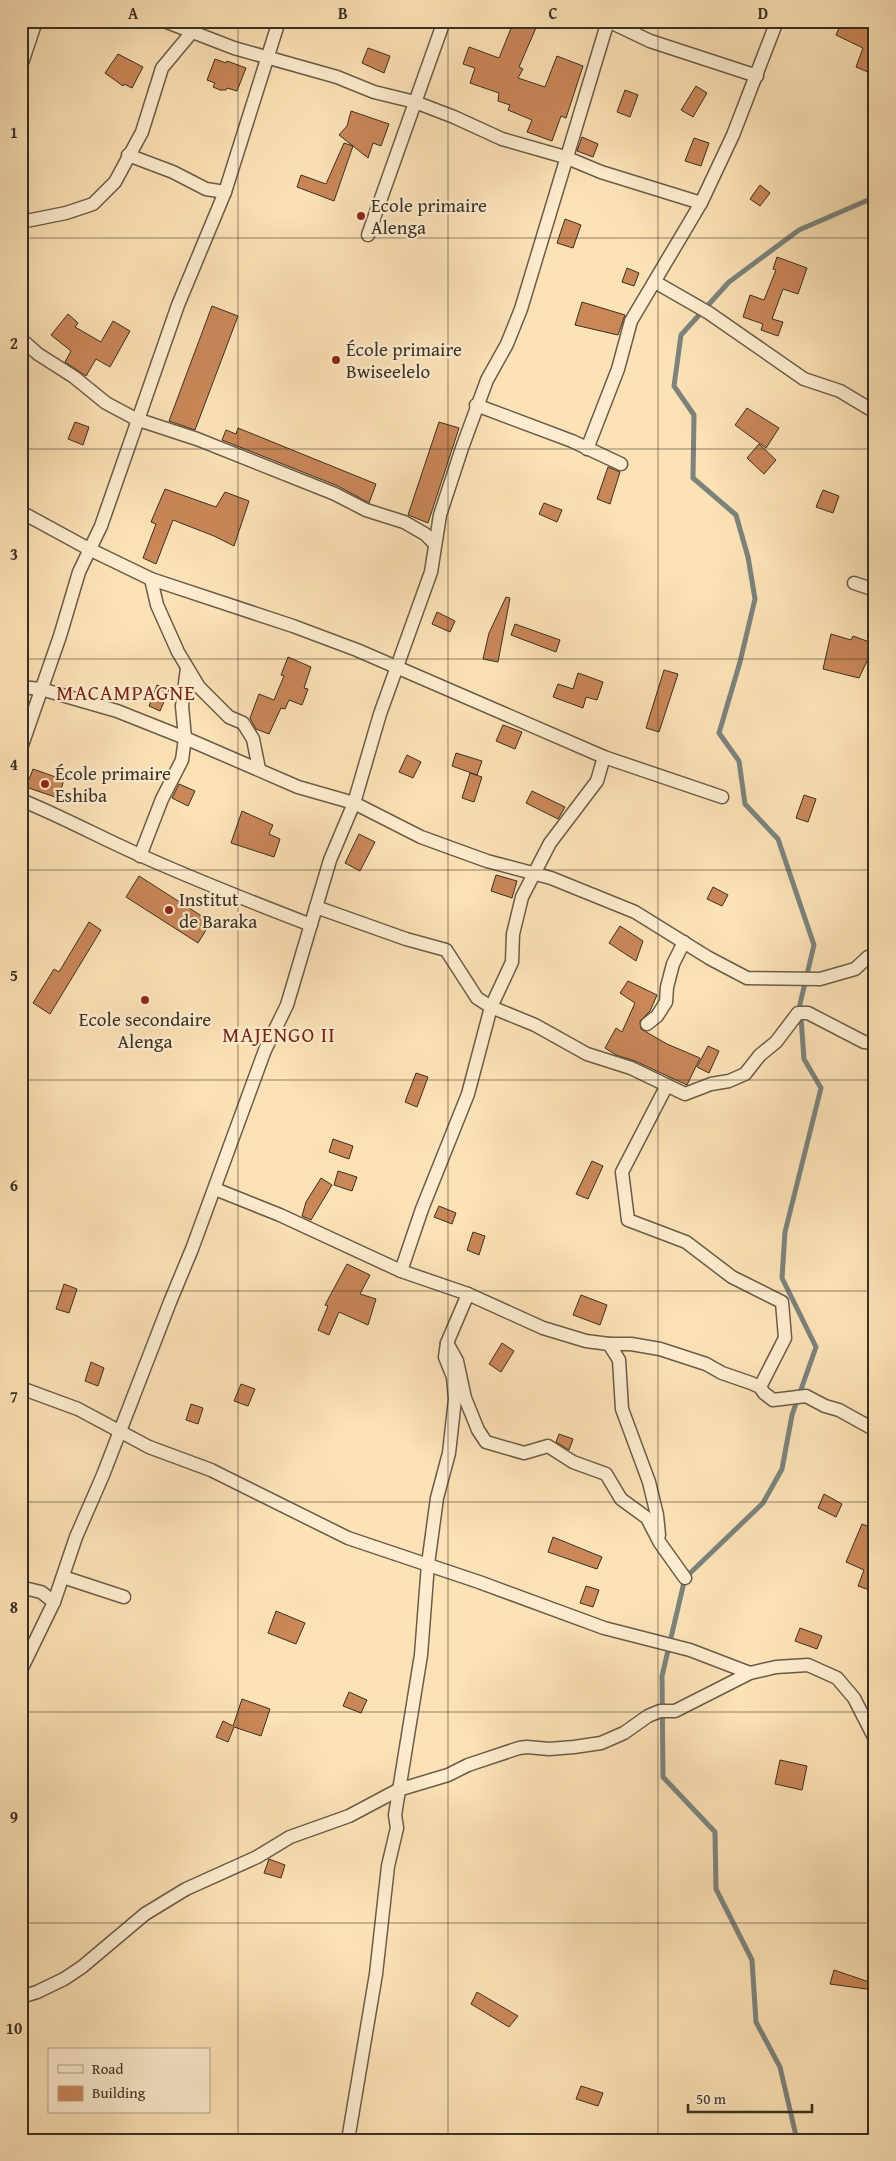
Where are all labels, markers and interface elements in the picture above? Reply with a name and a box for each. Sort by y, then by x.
text: A [128,1,139,25]
text: B [338,1,348,25]
text: C [548,1,558,25]
text: D [758,1,768,25]
text: 1 [10,120,18,144]
place label: Ecole primaire Alenga [371,191,487,241]
marker: Ecole primaire Alenga [355,210,367,222]
text: 2 [10,331,18,355]
place label: École primaire Bwiseelelo [346,335,462,385]
marker: École primaire Bwiseelelo [330,354,342,366]
text: 3 [10,542,18,566]
district label: MACAMPAGNE [56,677,196,708]
text: 4 [10,752,18,776]
place label: École primaire Eshiba [55,759,171,809]
marker: École primaire Eshiba [39,778,51,790]
place label: Institut de Baraka [179,885,257,935]
marker: Institut de Baraka [163,904,175,916]
text: 5 [10,963,18,987]
marker: Ecole secondaire Alenga [139,994,151,1006]
place label: Ecole secondaire Alenga [79,1005,211,1055]
district label: MAJENGO II [222,1019,336,1050]
text: 6 [10,1173,18,1197]
text: 7 [10,1384,18,1408]
text: 8 [10,1595,18,1619]
text: 9 [10,1805,18,1829]
text: 10 [6,2016,22,2040]
legend [48,2048,210,2114]
text: Road [92,2058,123,2079]
scale bar [688,2081,812,2113]
text: Building [92,2082,146,2103]
text: 50 m [696,2088,727,2109]

